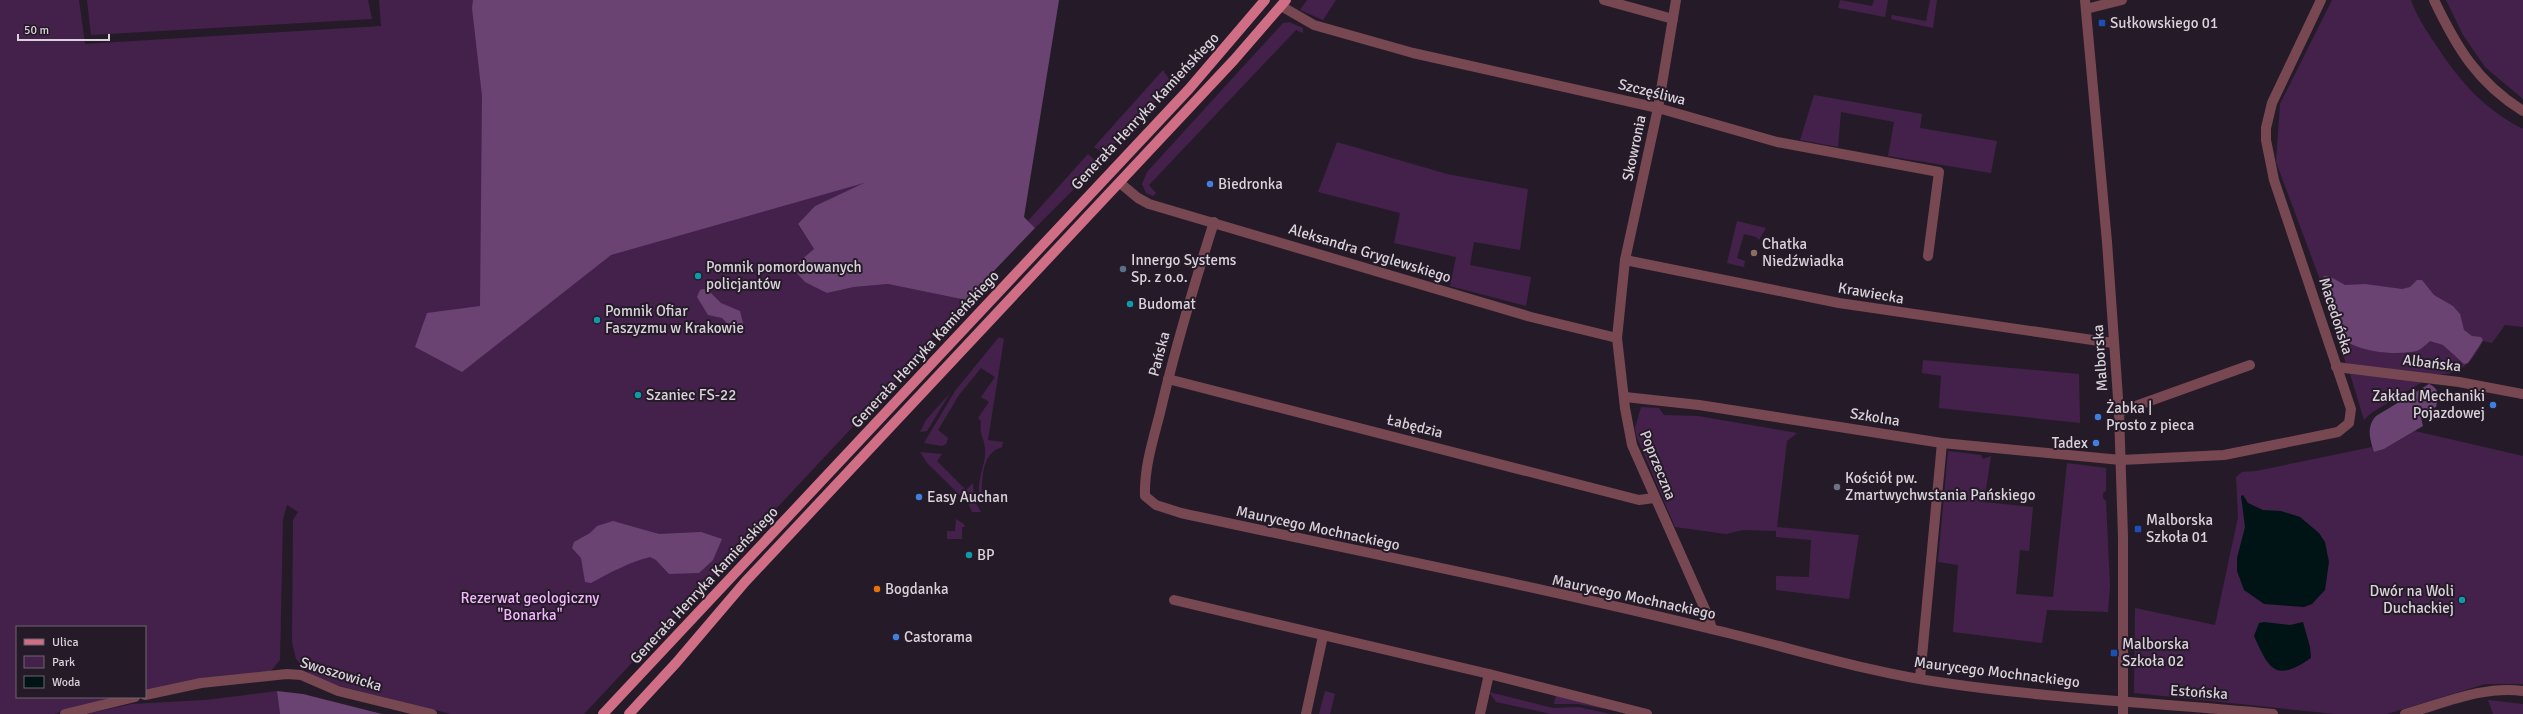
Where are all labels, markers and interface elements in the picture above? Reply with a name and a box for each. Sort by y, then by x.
place label: Sułkowskiego 01 [2110,14,2218,32]
scale bar [18,16,109,42]
marker: Sułkowskiego 01 [2097,18,2107,28]
text: 50 m [24,23,49,38]
street label: Generała Henryka Kamieńskiego [1067,28,1223,193]
street label: Szczęśliwa [1616,75,1688,109]
street label: Skowronia [1618,113,1650,183]
place label: Biedronka [1218,175,1283,193]
marker: Biedronka [1205,179,1215,189]
street label: Aleksandra Gryglewskiego [1287,220,1454,286]
place label: Chatka Niedźwiadka [1762,235,1844,270]
marker: Chatka Niedźwiadka [1749,248,1759,258]
place label: Innergo Systems Sp. z o.o. [1131,251,1237,286]
place label: Pomnik pomordowanych policjantów [706,258,862,293]
marker: Innergo Systems Sp. z o.o. [1118,264,1128,274]
street label: Generała Henryka Kamieńskiego [847,266,1003,431]
marker: Pomnik pomordowanych policjantów [693,271,703,281]
street label: Macedońska [2315,275,2357,357]
street label: Krawiecka [1837,278,1905,308]
place label: Budomat [1138,295,1196,313]
marker: Budomat [1125,299,1135,309]
place label: Pomnik Ofiar Faszyzmu w Krakowie [605,302,744,337]
marker: Pomnik Ofiar Faszyzmu w Krakowie [592,315,602,325]
street label: Malborska [2089,324,2111,392]
street label: Pańska [1144,330,1174,378]
street label: Albańska [2402,350,2462,376]
place label: Szaniec FS-22 [646,386,736,404]
place label: Zakład Mechaniki Pojazdowej [2372,387,2485,422]
marker: Szaniec FS-22 [633,390,643,400]
place label: Żabka | Prosto z pieca [2106,399,2194,434]
marker: Zakład Mechaniki Pojazdowej [2488,400,2498,410]
street label: Szkolna [1849,404,1901,430]
street label: Łabędzia [1385,410,1445,442]
marker: Żabka | Prosto z pieca [2093,412,2103,422]
street label: Poprzeczna [1636,428,1680,502]
place label: Tadex [2052,434,2088,452]
marker: Tadex [2091,438,2101,448]
place label: Kościół pw. Zmartwychwstania Pańskiego [1845,469,2036,504]
marker: Kościół pw. Zmartwychwstania Pańskiego [1832,482,1842,492]
place label: Easy Auchan [927,488,1008,506]
marker: Easy Auchan [914,492,924,502]
street label: Generała Henryka Kamieńskiego [626,502,782,667]
street label: Maurycego Mochnackiego [1235,502,1402,554]
place label: Malborska Szkoła 01 [2146,511,2213,546]
marker: Malborska Szkoła 01 [2133,524,2143,534]
place label: BP [977,546,995,564]
marker: BP [964,550,974,560]
street label: Maurycego Mochnackiego [1551,571,1718,623]
place label: Bogdanka [885,580,949,598]
place label: Dwór na Woli Duchackiej [2370,582,2454,617]
marker: Bogdanka [872,584,882,594]
park label: Rezerwat geologiczny "Bonarka" [461,589,599,624]
marker: Dwór na Woli Duchackiej [2457,595,2467,605]
legend [16,626,146,698]
place label: Castorama [904,628,973,646]
marker: Castorama [891,632,901,642]
text: Ulica [52,635,79,650]
place label: Malborska Szkoła 02 [2122,635,2189,670]
marker: Malborska Szkoła 02 [2109,648,2119,658]
street label: Swoszowicka [298,653,384,695]
street label: Maurycego Mochnackiego [1913,653,2081,691]
text: Park [52,655,75,670]
text: Woda [52,675,80,690]
street label: Estońska [2170,681,2228,703]

